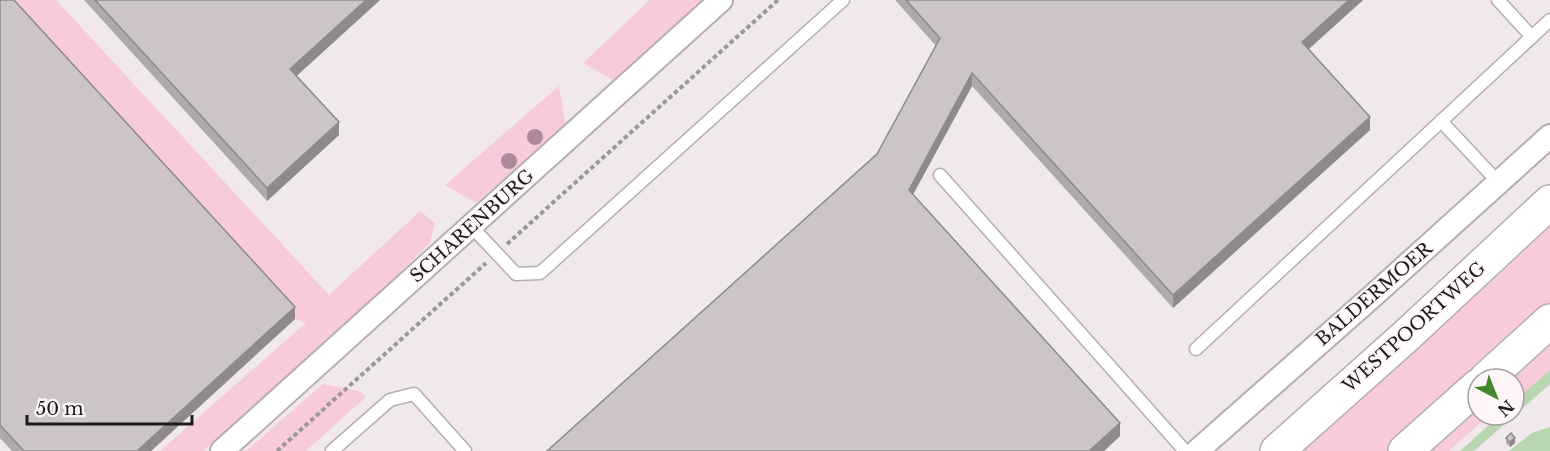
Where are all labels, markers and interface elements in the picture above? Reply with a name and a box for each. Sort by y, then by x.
street label: SCHARENBURG [406,164,539,287]
street label: BALDERMOER [1311,237,1437,350]
street label: WESTPOORTWEG [1337,257,1490,398]
north arrow [1466,367,1526,427]
scale bar [27,388,192,426]
text: N [1494,396,1518,421]
text: 50 m [36,398,84,420]

